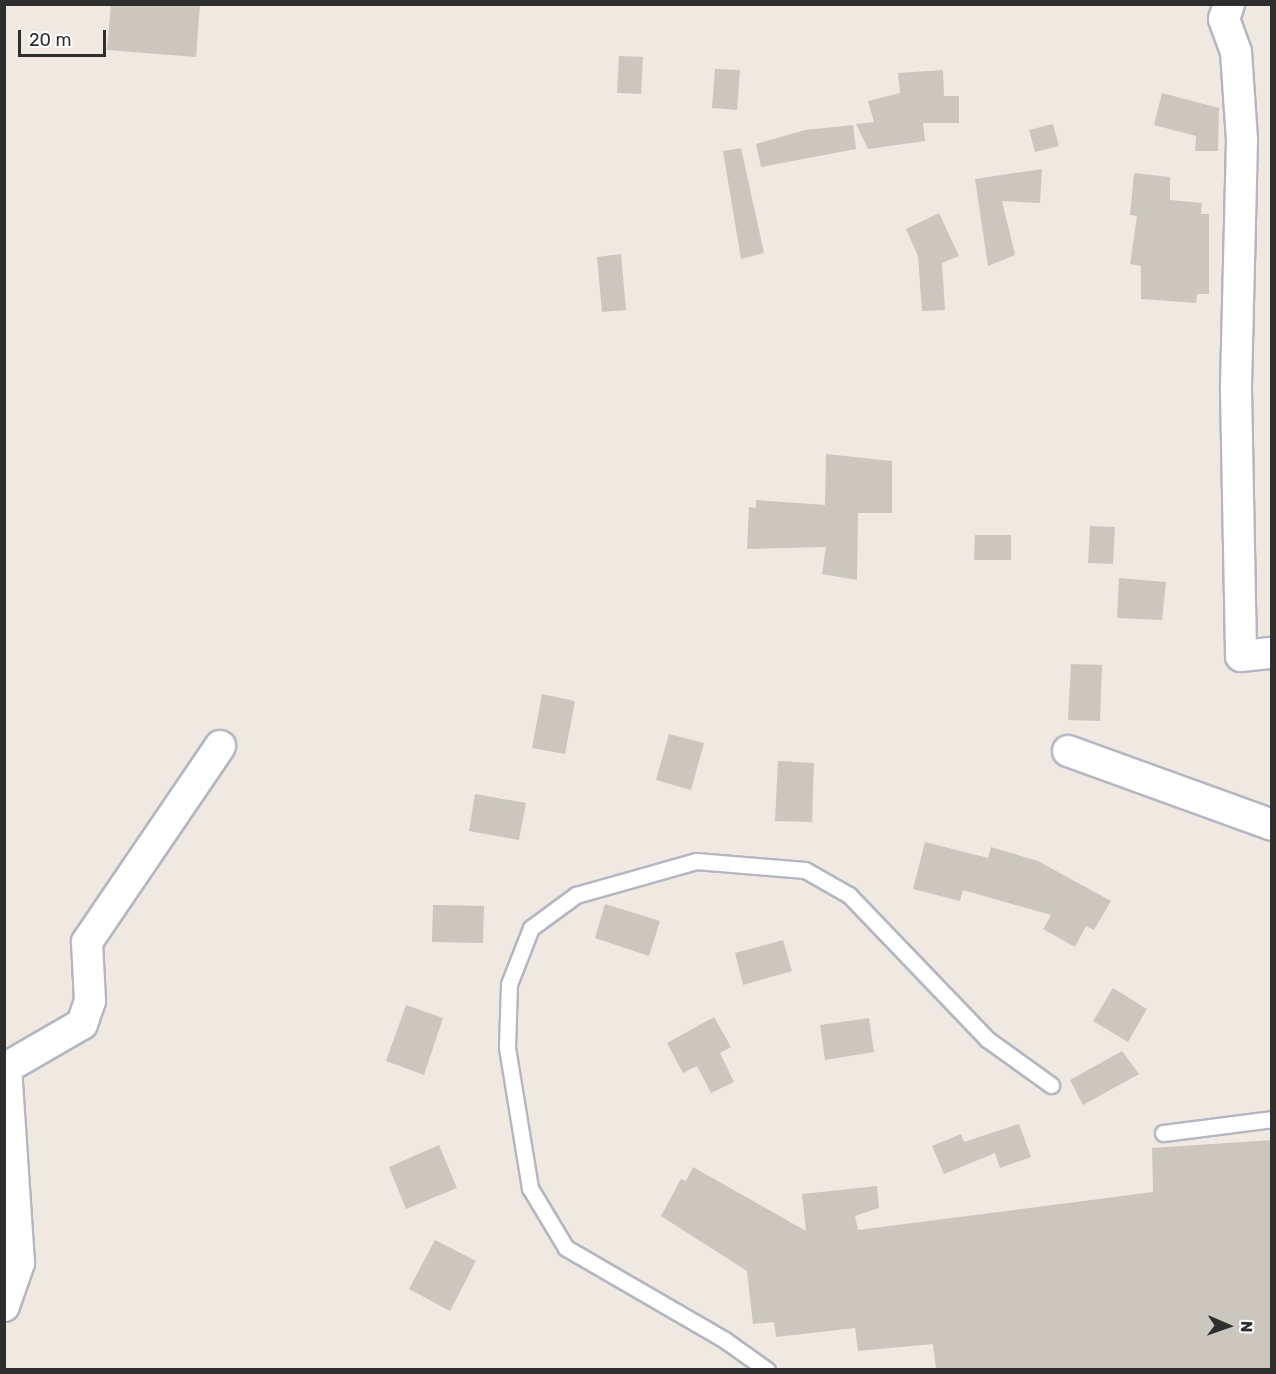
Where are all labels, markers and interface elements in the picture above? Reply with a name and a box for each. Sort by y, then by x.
scale bar [21,18,110,56]
text: 20 m [29,29,71,51]
north arrow [1198,1296,1258,1356]
text: N [1237,1321,1256,1333]

